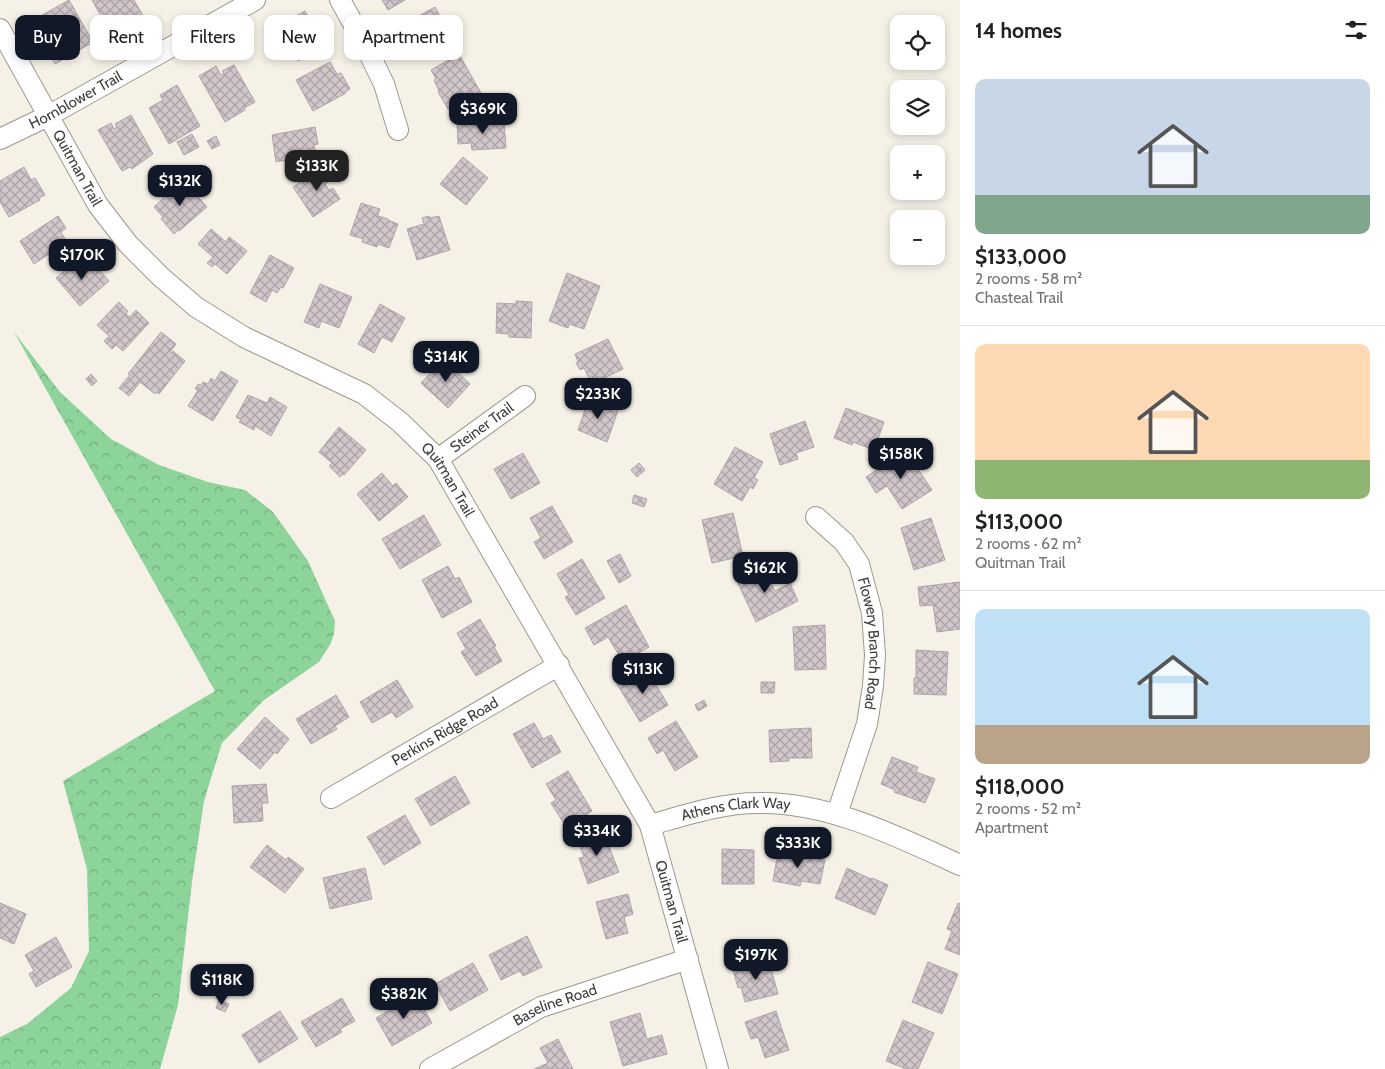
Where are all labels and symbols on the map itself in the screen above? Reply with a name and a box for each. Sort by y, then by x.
street label: Hornblower Trail [26,67,126,133]
pin: $369K [448,92,518,135]
street label: Quitman Trail [49,126,106,210]
pin: $133K [282,150,352,192]
pin: $132K [145,164,215,207]
pin: $170K [47,238,117,281]
pin: $314K [411,340,481,383]
pin: $233K [563,378,633,420]
street label: Steiner Trail [447,398,517,456]
pin: $158K [866,438,936,480]
street label: Quitman Trail [417,439,479,520]
pin: $162K [730,552,800,594]
street label: Flowery Branch Road [854,575,884,711]
pin: $113K [608,652,678,695]
street label: Perkins Ridge Road [389,693,502,770]
street label: Athens Clark Way [679,794,792,825]
pin: $334K [562,814,632,857]
pin: $333K [763,826,833,869]
street label: Quitman Trail [651,858,692,945]
pin: $197K [721,938,791,981]
pin: $118K [187,964,257,1006]
pin: $382K [369,978,439,1020]
street label: Baseline Road [510,980,599,1030]

